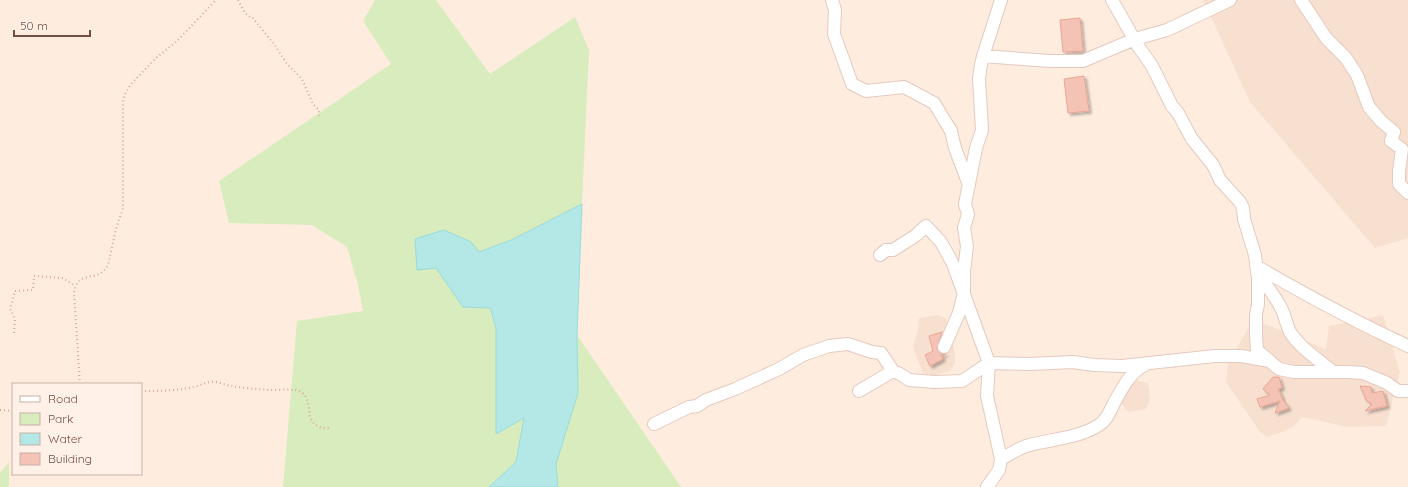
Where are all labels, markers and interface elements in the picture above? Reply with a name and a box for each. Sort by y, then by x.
scale bar [14,12,90,38]
text: 50 m [20,18,48,33]
legend [12,383,142,475]
text: Road [48,391,78,406]
text: Park [48,411,73,426]
text: Water [48,431,83,446]
text: Building [48,451,92,466]

